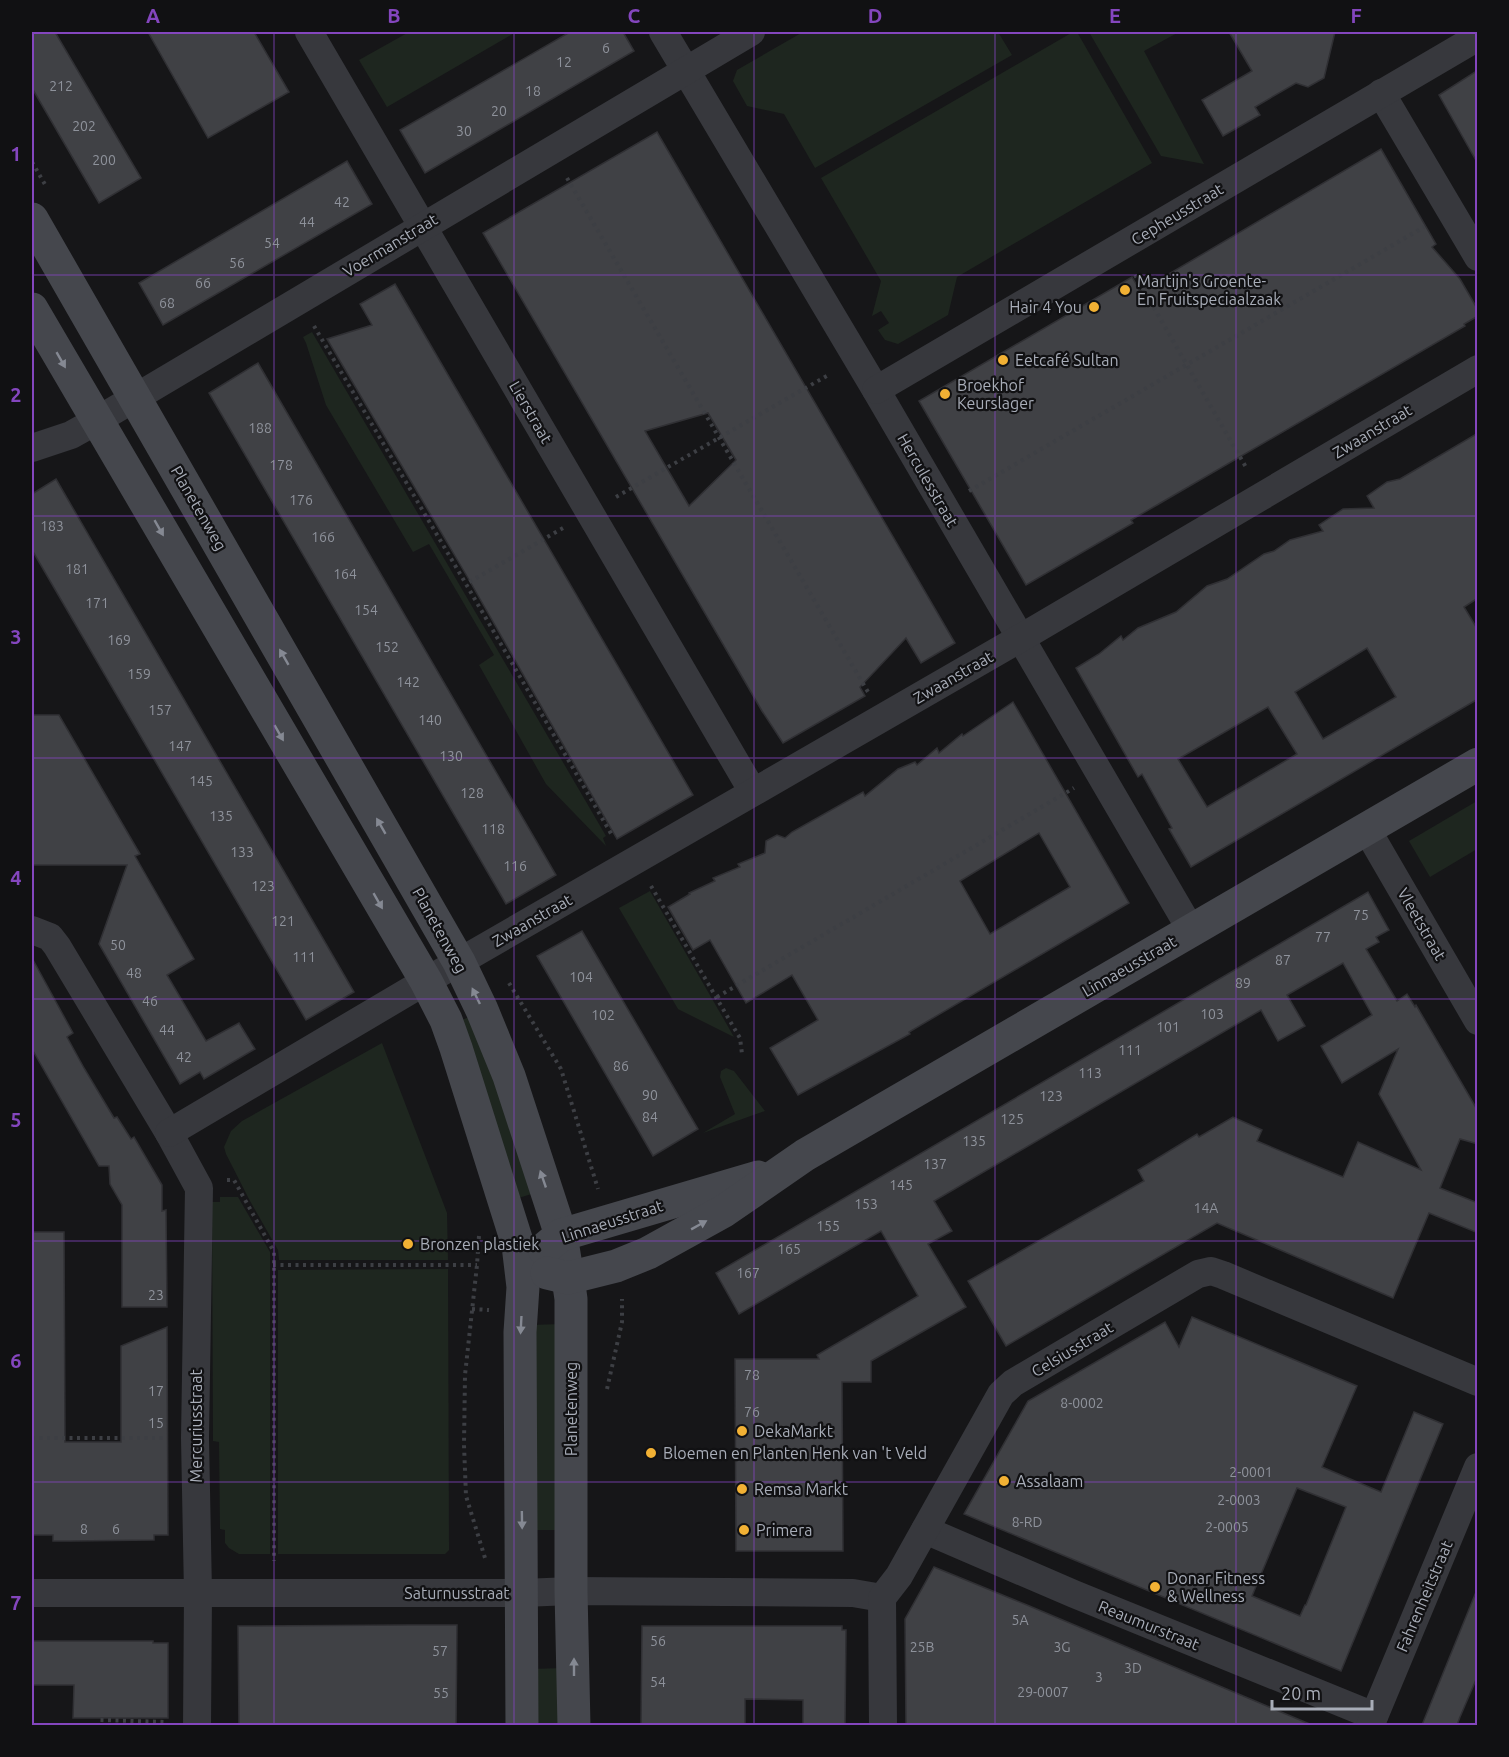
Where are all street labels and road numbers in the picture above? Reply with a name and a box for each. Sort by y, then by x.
street label: Cepheusstraat [1128,179,1227,249]
street label: Voermanstraat [339,209,441,280]
street label: Lierstraat [506,378,556,447]
street label: Zwaanstraat [1329,400,1415,462]
street label: Herculesstraat [894,430,962,530]
street label: Planetenweg [168,463,230,553]
street label: Zwaanstraat [910,647,997,707]
street label: Planetenweg [409,884,471,976]
street label: Vleetstraat [1394,885,1450,964]
street label: Zwaanstraat [489,890,576,950]
street label: Linnaeusstraat [1079,931,1180,1000]
street label: Linnaeusstraat [559,1196,666,1246]
street label: Celsiusstraat [1028,1317,1117,1380]
street label: Planetenweg [562,1362,580,1456]
street label: Mercuriusstraat [187,1369,205,1483]
street label: Fahrenheitstraat [1392,1537,1456,1654]
street label: Saturnusstraat [404,1584,510,1602]
street label: Reaumurstraat [1096,1597,1203,1654]

